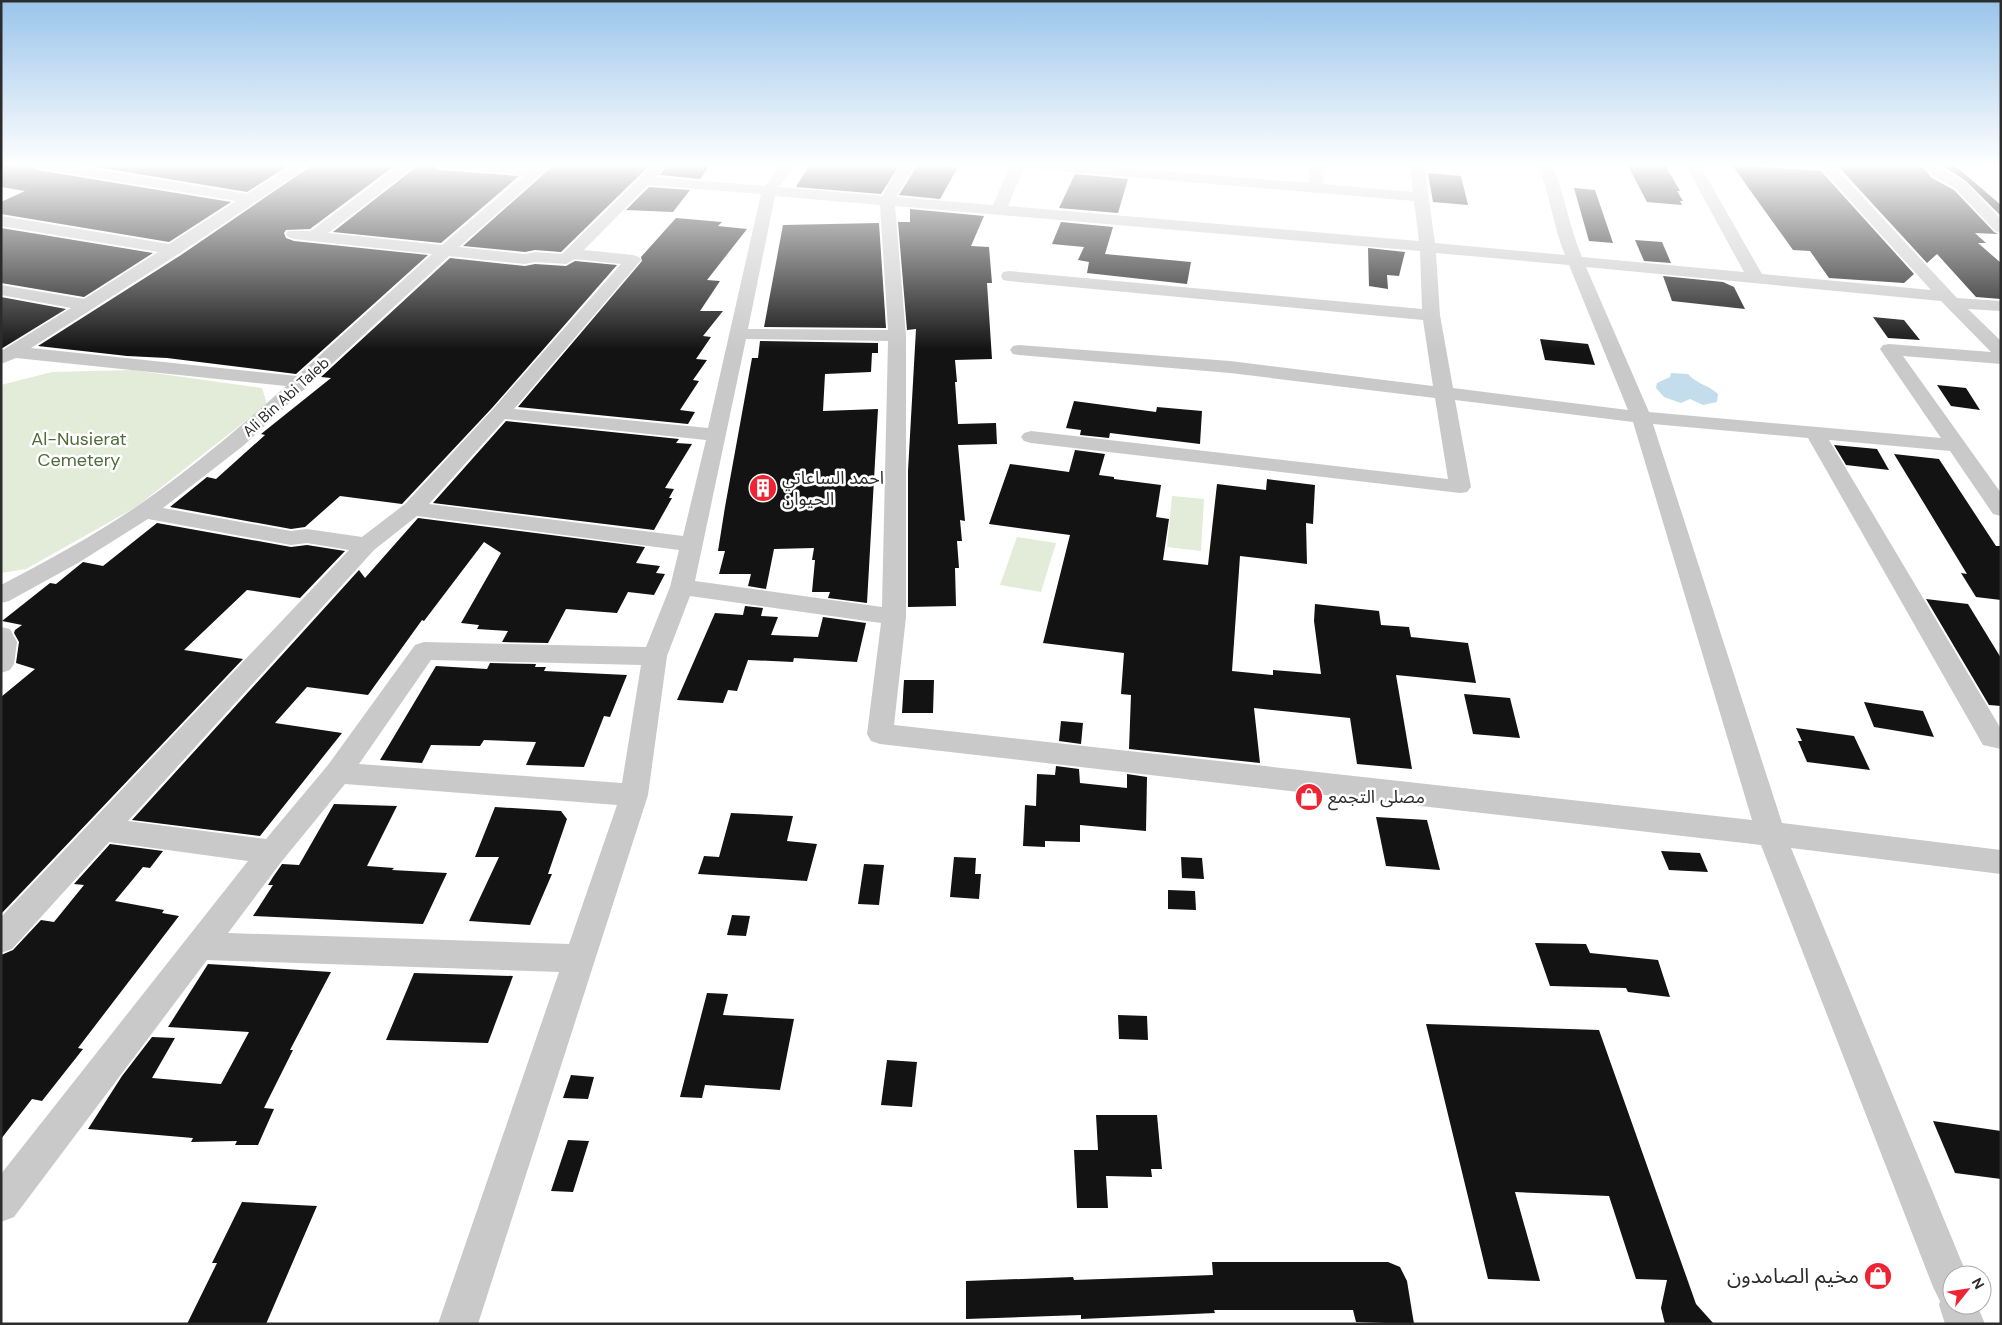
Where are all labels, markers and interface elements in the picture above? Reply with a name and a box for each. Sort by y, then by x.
street label: Ali Bin Abi Taleb [239,353,333,441]
park label: Al-Nusierat Cemetery [31,427,127,472]
place label: احمد الساعاتي الحيوان [782,466,884,511]
building icon: احمد الساعاتي الحيوان [748,473,778,503]
shop icon: مصلى التجمع [1294,782,1324,812]
place label: مصلى التجمع [1328,785,1425,811]
shop icon: مخيم الصامدون [1863,1261,1893,1291]
place label: مخيم الصامدون [1727,1262,1859,1291]
north arrow [1942,1265,1992,1315]
text: N [1968,1275,1989,1292]

